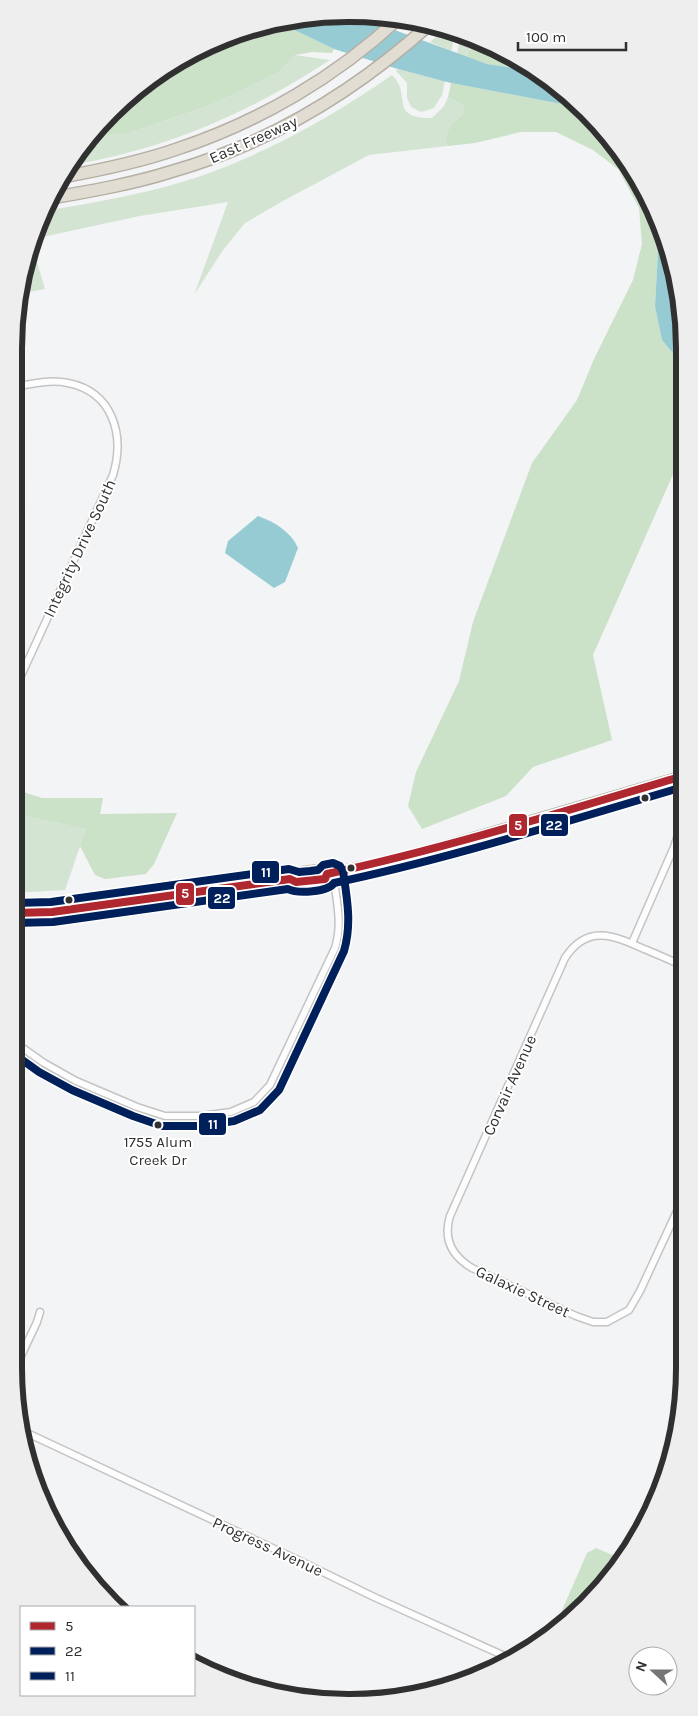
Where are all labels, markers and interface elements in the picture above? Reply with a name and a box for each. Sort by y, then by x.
scale bar [518,20,626,52]
text: 100 m [526,28,566,46]
street label: East Freeway [206,111,301,167]
street label: Integrity Drive South [39,476,120,620]
unlabelled marker [640,793,650,803]
line badge: 5 [508,813,528,837]
line badge: 22 [540,813,569,837]
text: 5 [514,817,522,834]
text: 22 [546,817,562,834]
line badge: 11 [251,860,280,884]
unlabelled marker [346,863,356,873]
text: 11 [261,864,271,881]
line badge: 5 [175,882,195,906]
text: 5 [181,885,189,902]
line badge: 22 [207,886,236,910]
text: 22 [214,890,230,907]
unlabelled marker [64,895,74,905]
street label: Corvair Avenue [479,1032,540,1138]
line badge: 11 [198,1112,227,1136]
text: 11 [208,1116,218,1133]
marker: 1755 Alum Creek Dr [153,1120,163,1130]
place label: 1755 Alum Creek Dr [124,1133,192,1169]
street label: Galaxie Street [473,1261,573,1321]
street label: Progress Avenue [210,1513,326,1580]
legend [20,1606,195,1696]
text: 5 [65,1617,73,1635]
text: 22 [65,1642,82,1660]
north arrow [628,1646,678,1696]
text: N [632,1659,651,1674]
text: 11 [65,1667,75,1685]

